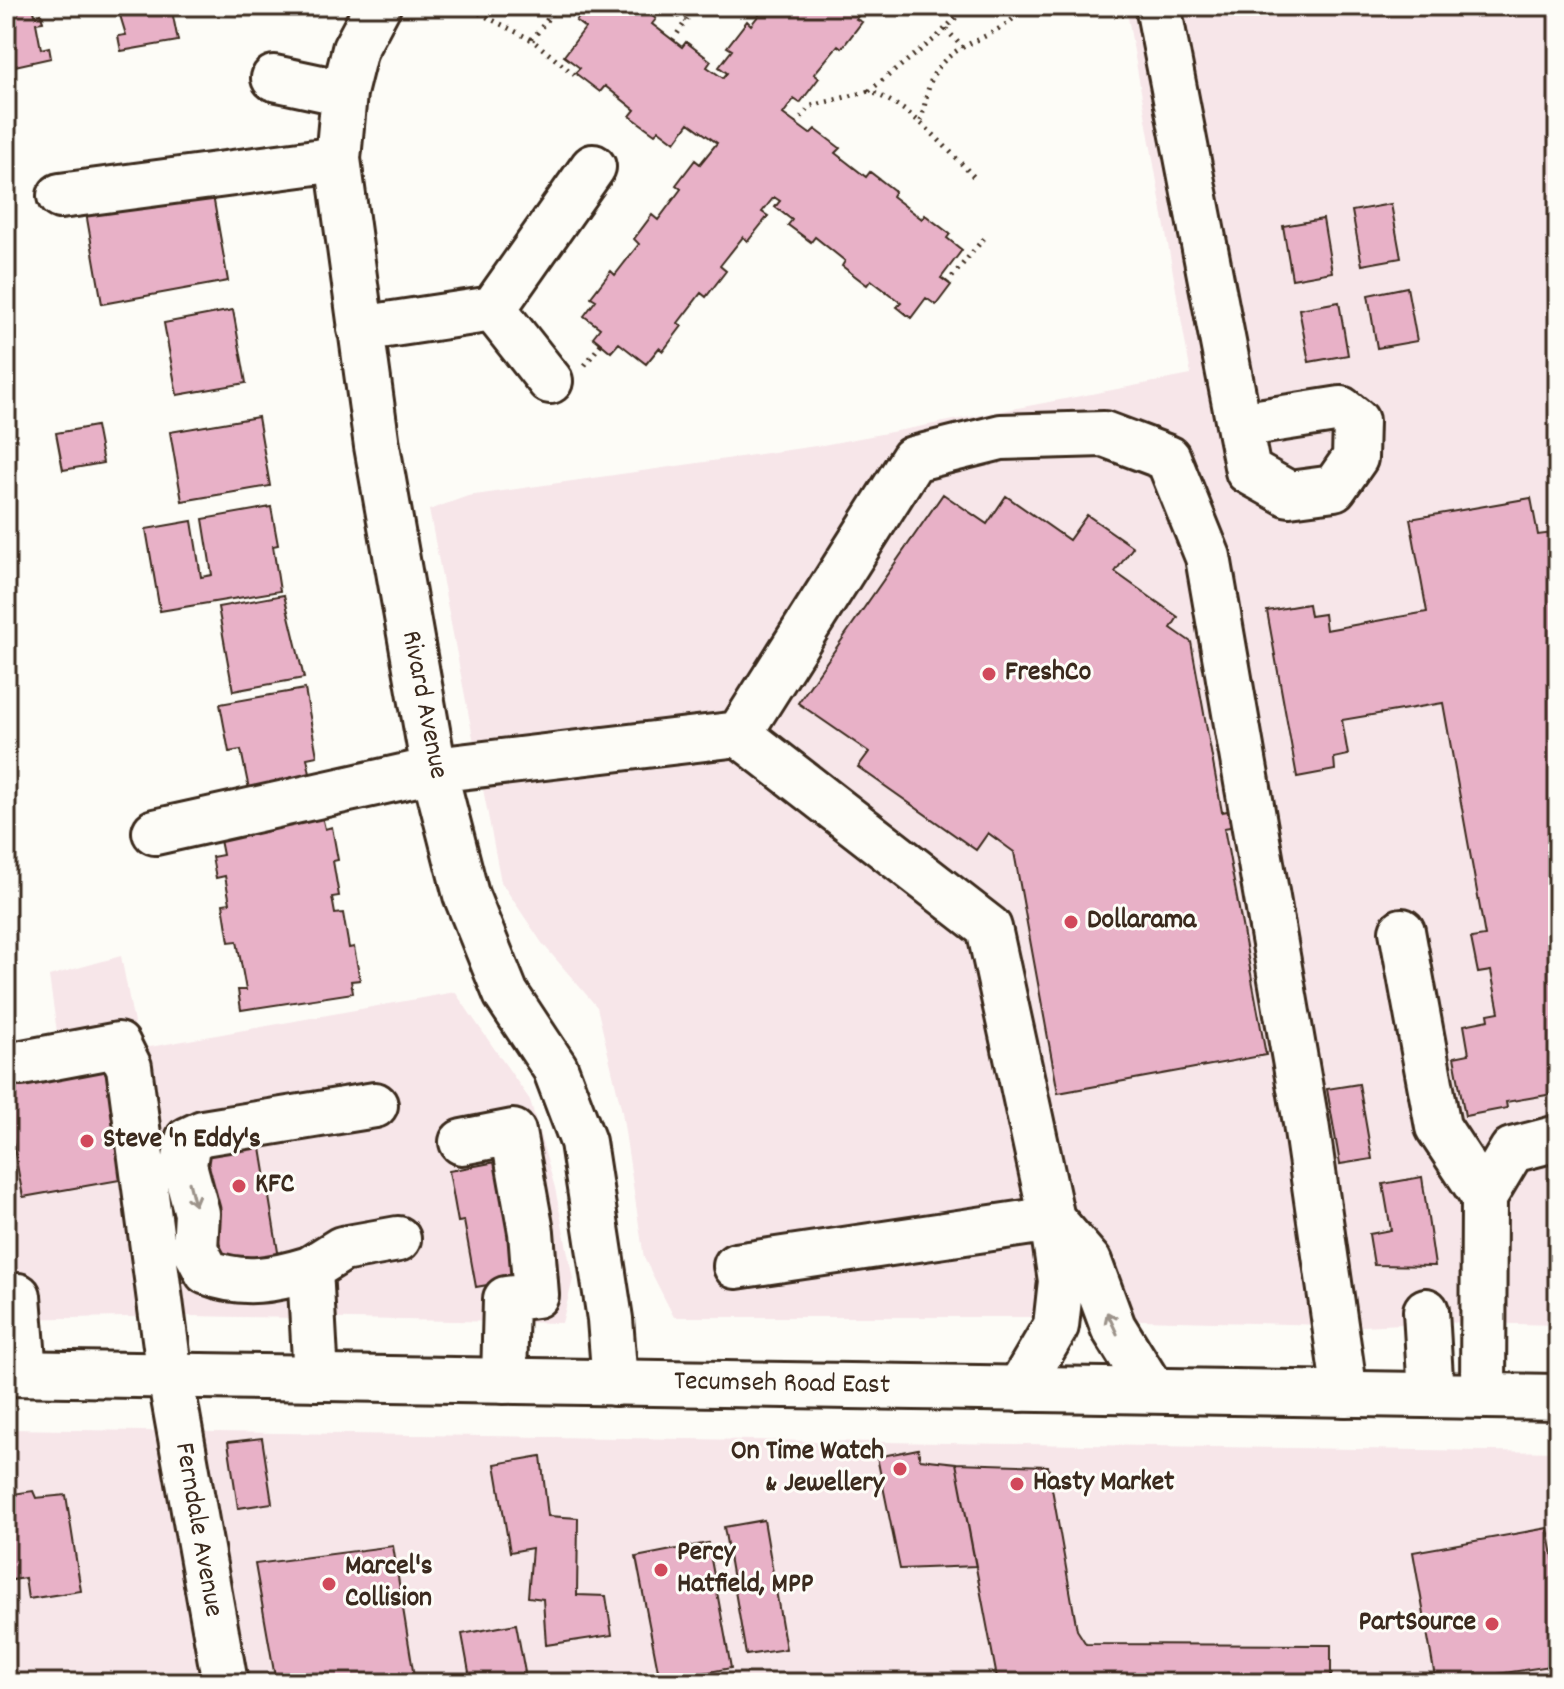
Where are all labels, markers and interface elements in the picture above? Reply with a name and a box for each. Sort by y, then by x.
street label: Rivard Avenue [389,628,457,782]
place label: FreshCo [1005,654,1091,694]
marker: FreshCo [980,665,998,683]
place label: Dollarama [1087,902,1197,942]
marker: Dollarama [1062,913,1080,931]
place label: Steve 'n Eddy's [103,1121,261,1161]
marker: Steve 'n Eddy's [78,1132,96,1150]
place label: KFC [255,1166,294,1206]
marker: KFC [230,1177,248,1195]
one-way arrow [185,1181,200,1207]
one-way arrow [1104,1311,1119,1336]
street label: Tecumseh Road East [674,1363,890,1407]
place label: On Time Watch & Jewellery [731,1433,886,1505]
street label: Ferndale Avenue [162,1440,232,1620]
marker: On Time Watch & Jewellery [891,1460,909,1478]
place label: Hasty Market [1033,1464,1175,1504]
marker: Hasty Market [1008,1475,1026,1493]
place label: Percy Hatfield, MPP [677,1534,814,1606]
place label: Marcel's Collision [345,1548,433,1620]
marker: Percy Hatfield, MPP [652,1561,670,1579]
marker: Marcel's Collision [320,1575,338,1593]
place label: PartSource [1359,1604,1476,1644]
marker: PartSource [1483,1615,1501,1633]

